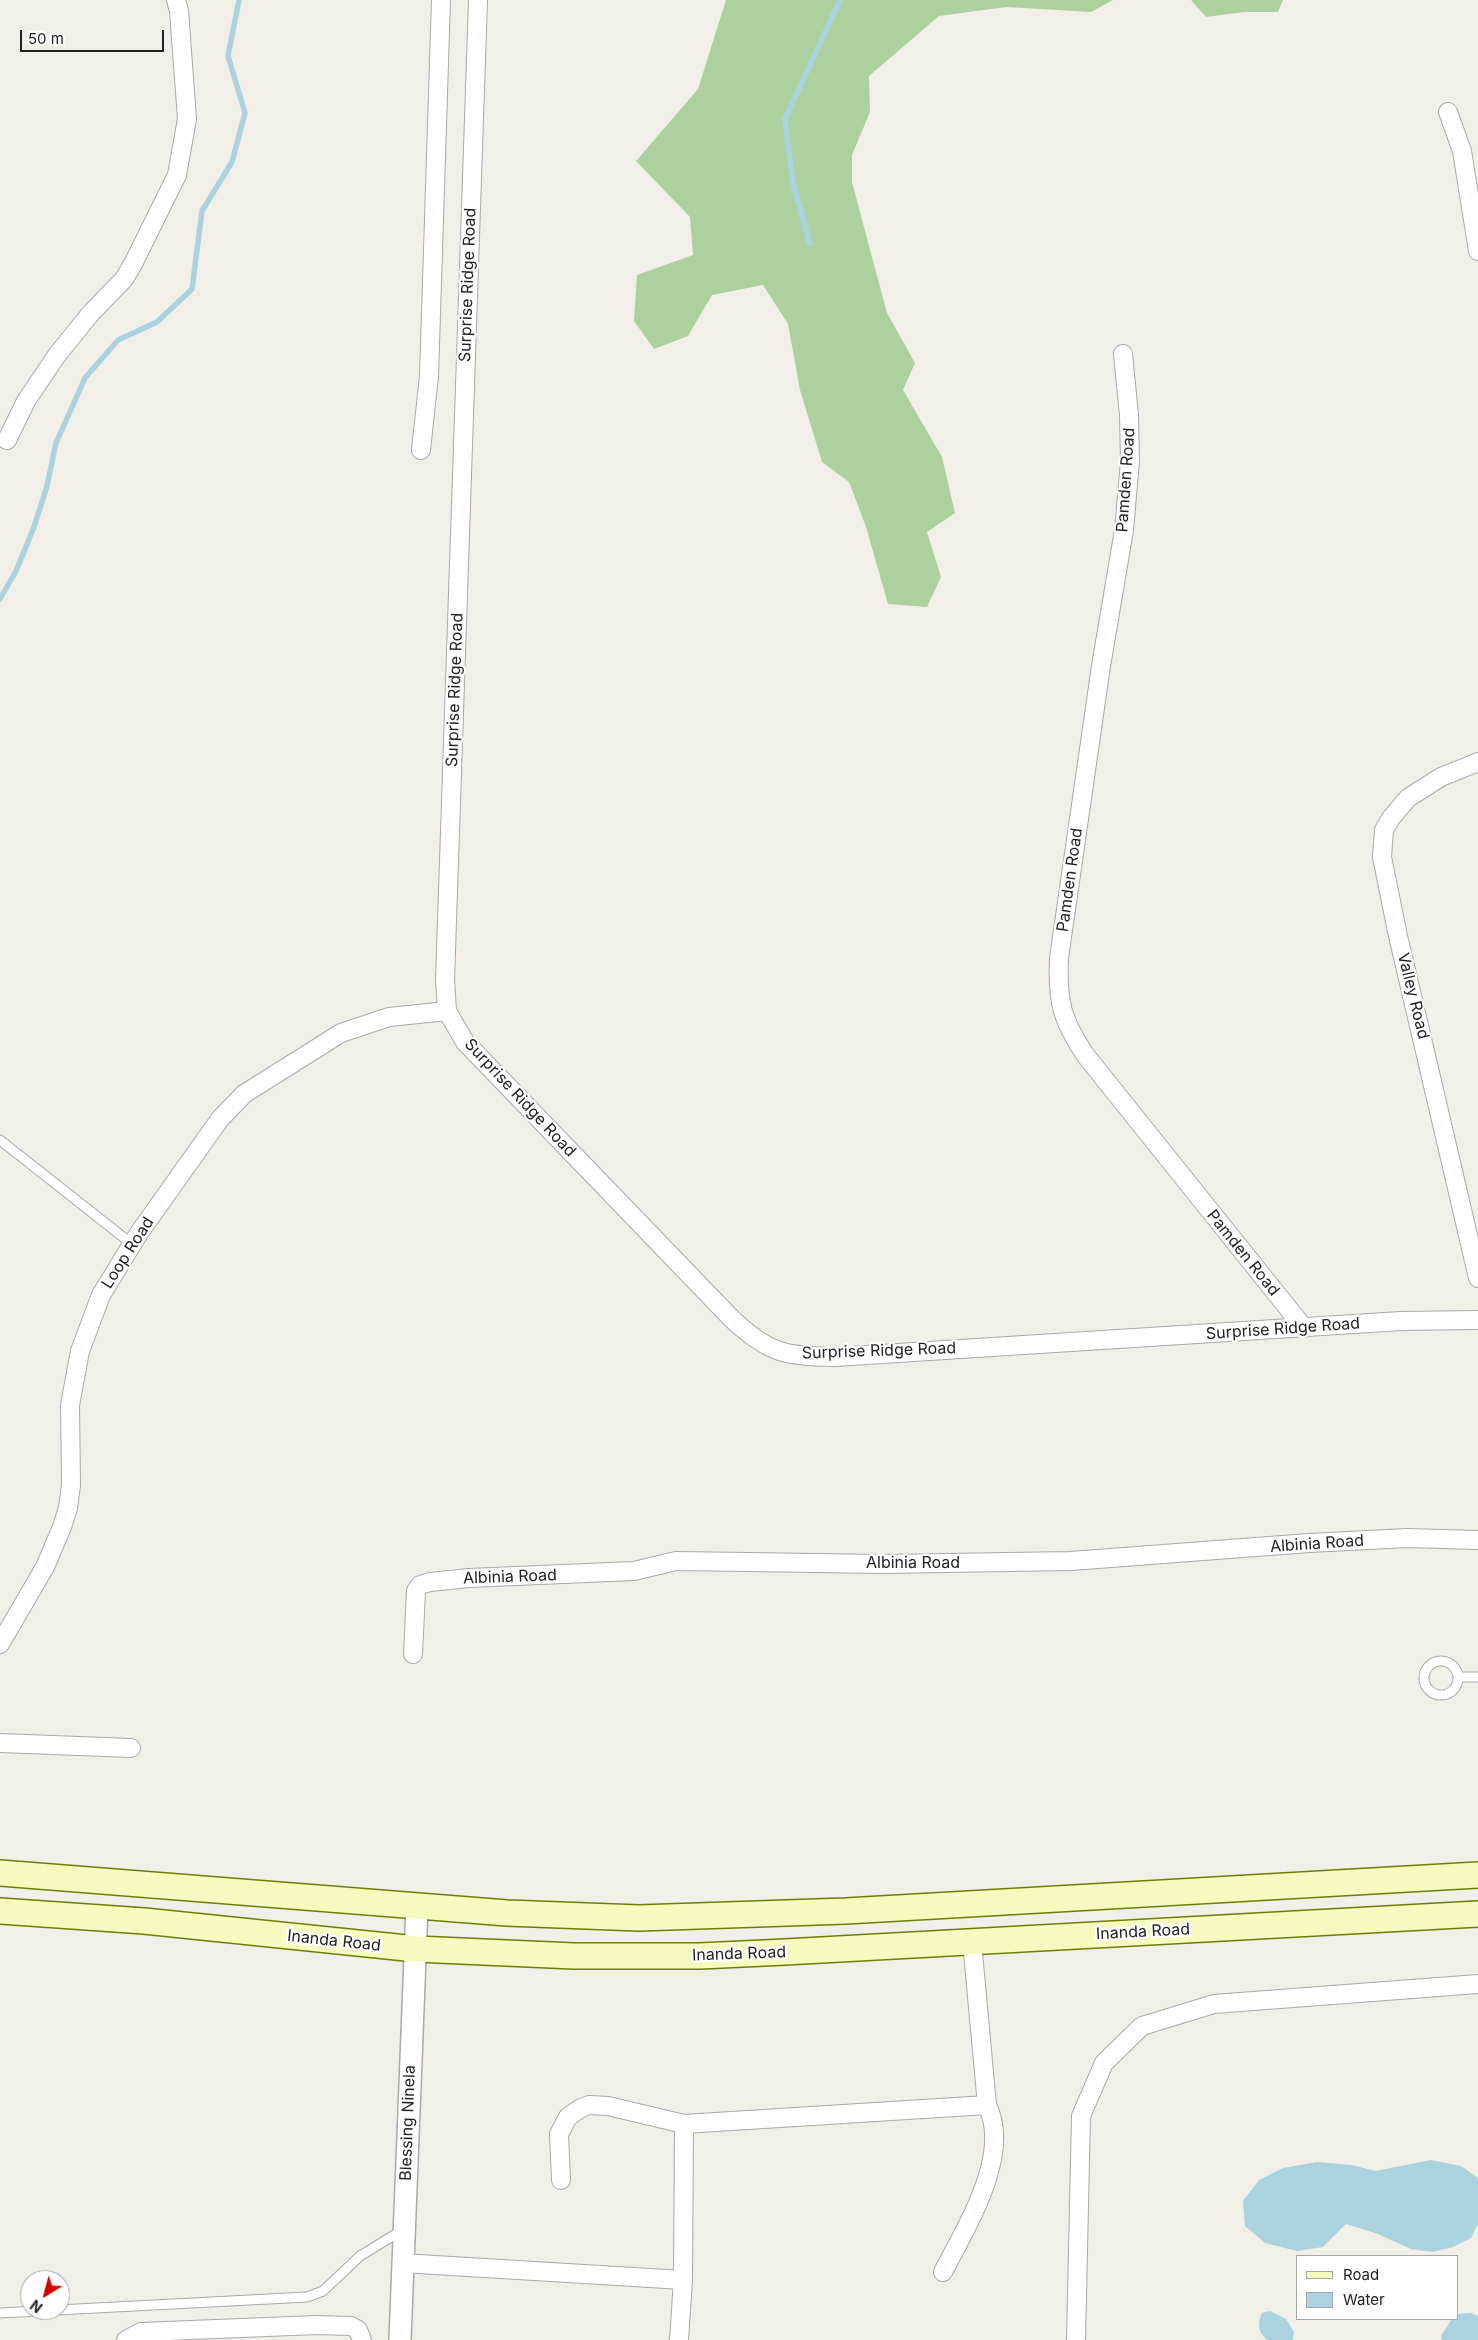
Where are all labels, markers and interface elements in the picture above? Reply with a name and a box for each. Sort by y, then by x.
scale bar [22,20,166,52]
text: 50 m [28,29,64,48]
street label: Surprise Ridge Road [456,208,480,362]
street label: Pamden Road [1113,427,1139,533]
street label: Surprise Ridge Road [443,613,467,767]
street label: Pamden Road [1053,827,1087,933]
street label: Valley Road [1393,951,1433,1041]
street label: Surprise Ridge Road [460,1035,580,1161]
street label: Pamden Road [1203,1206,1283,1300]
street label: Loop Road [98,1214,158,1292]
street label: Surprise Ridge Road [1205,1314,1361,1344]
street label: Surprise Ridge Road [802,1339,956,1363]
street label: Albinia Road [1269,1531,1365,1557]
street label: Albinia Road [866,1553,960,1573]
street label: Albinia Road [463,1566,557,1588]
street label: Inanda Road [1096,1920,1190,1944]
street label: Inanda Road [286,1927,382,1955]
street label: Inanda Road [692,1943,786,1965]
street label: Blessing Ninela [396,2065,420,2181]
legend [1296,2255,1458,2320]
text: Road [1343,2265,1379,2284]
north arrow [20,2270,70,2320]
text: Water [1343,2290,1385,2309]
text: N [27,2297,46,2317]

